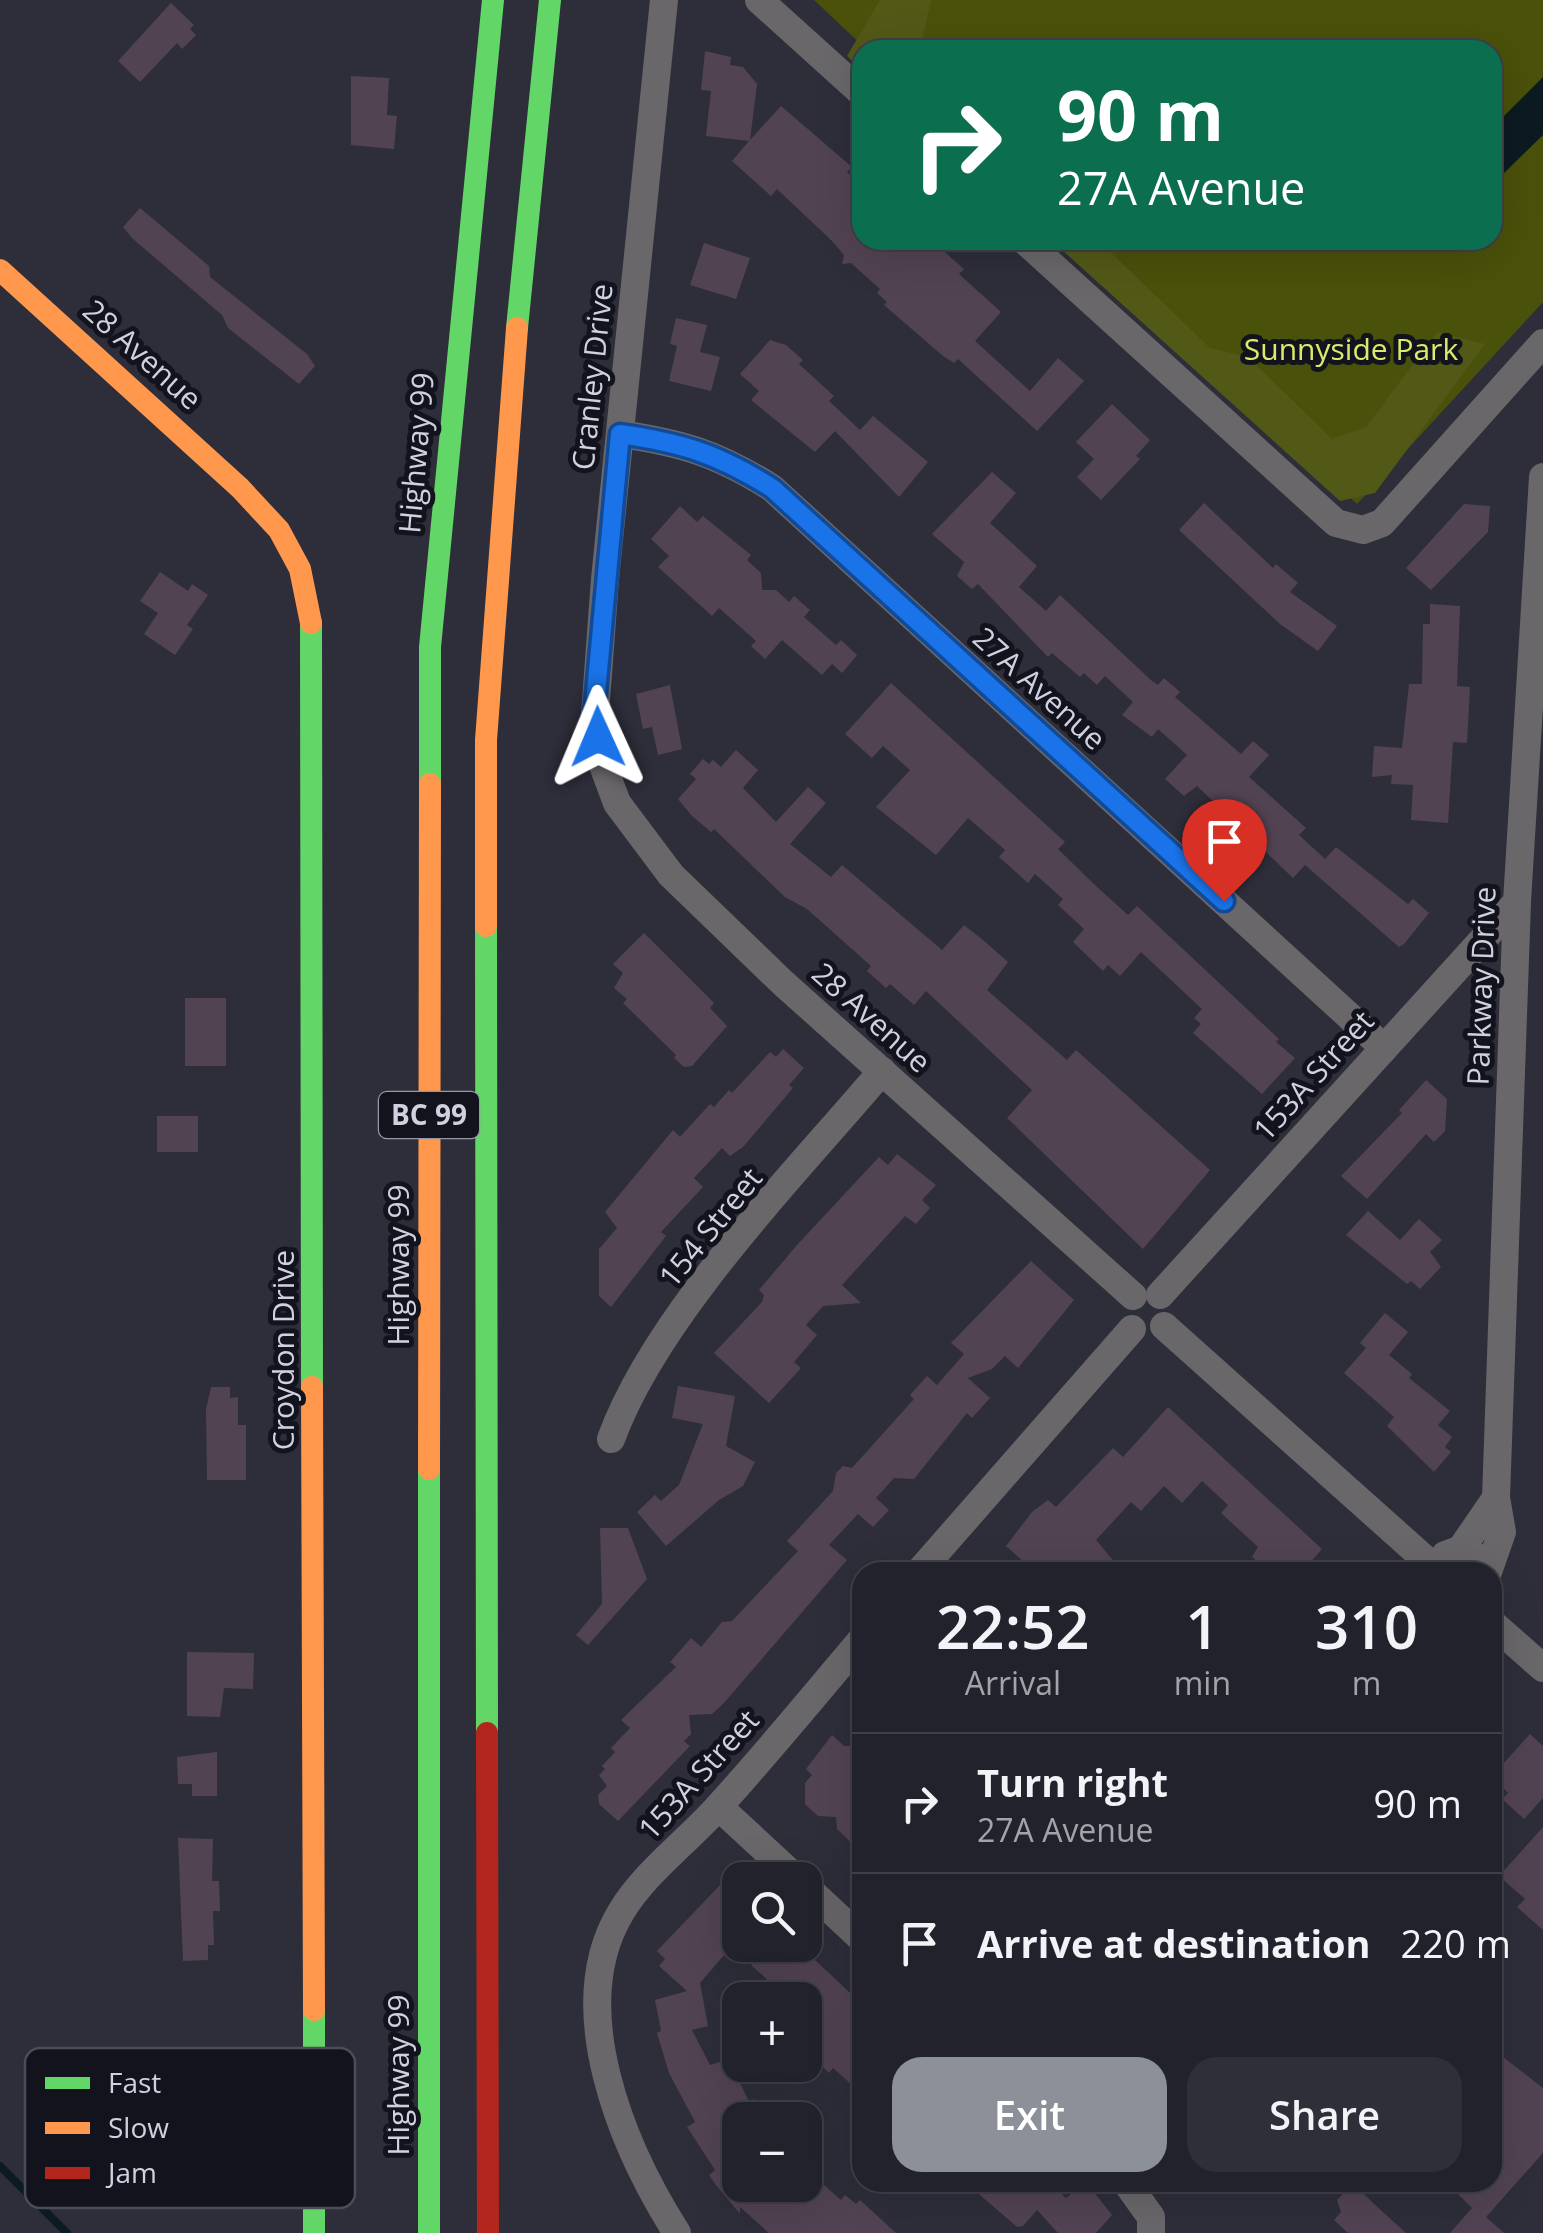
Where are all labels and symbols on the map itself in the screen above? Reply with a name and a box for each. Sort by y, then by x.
street label: Cranley Drive [561,282,622,472]
street label: 28 Avenue [75,290,211,418]
park label: Sunnyside Park [1244,328,1458,369]
street label: Highway 99 [388,371,443,535]
street label: 27A Avenue [965,617,1115,758]
position arrow [546,685,650,789]
pin [1182,799,1267,902]
street label: Parkway Drive [1457,886,1504,1086]
street label: 28 Avenue [804,953,940,1081]
street label: 153A Street [1243,1001,1382,1149]
road number: BC 99 [379,1092,479,1138]
street label: 154 Street [649,1159,771,1296]
street label: Highway 99 [377,1184,418,1346]
street label: Croydon Drive [262,1250,303,1450]
street label: 153A Street [628,1700,767,1848]
street label: Highway 99 [377,1994,418,2156]
legend [25,2048,355,2208]
text: Fast [108,2063,161,2101]
text: Slow [108,2108,169,2146]
text: Jam [105,2153,157,2191]

